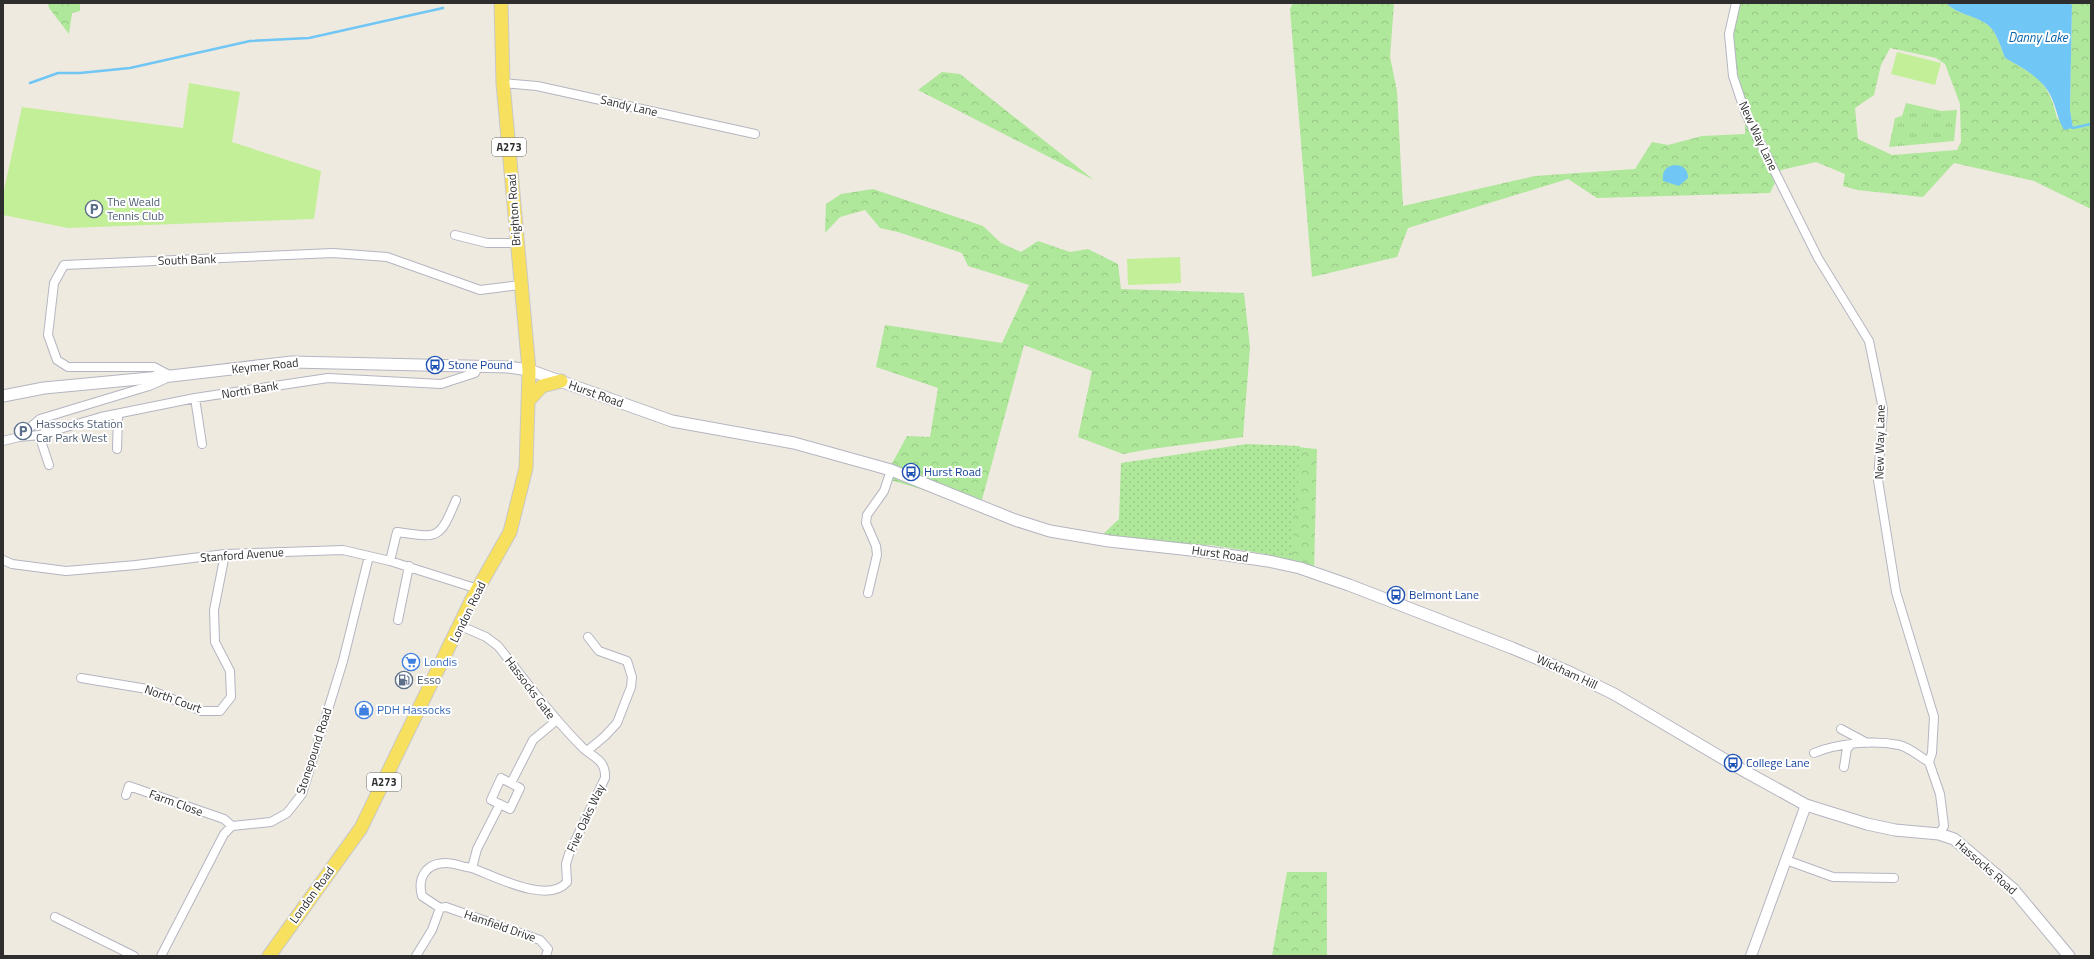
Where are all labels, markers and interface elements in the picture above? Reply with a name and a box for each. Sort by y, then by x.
water label: Danny Lake [2008,27,2069,47]
street label: Sandy Lane [599,90,660,121]
street label: New Way Lane [1734,98,1783,174]
road number: A273 [492,138,526,156]
street label: Brighton Road [502,173,526,247]
place label: The Weald Tennis Club [107,192,164,225]
parking icon: The Weald Tennis Club [84,199,104,219]
street label: South Bank [158,249,217,270]
street label: Keymer Road [231,353,299,378]
bus stop icon: Stone Pound [425,355,445,375]
place label: Stone Pound [448,355,513,374]
street label: Hurst Road [566,375,626,412]
street label: North Bank [220,376,280,403]
street label: New Way Lane [1869,404,1890,480]
place label: Hassocks Station Car Park West [36,414,123,447]
parking icon: Hassocks Station Car Park West [13,421,33,441]
bus stop icon: Hurst Road [901,462,921,482]
place label: Hurst Road [924,462,981,481]
street label: Hurst Road [1191,540,1250,567]
street label: Stanford Avenue [200,542,284,567]
street label: London Road [444,578,491,646]
bus stop icon: Belmont Lane [1386,585,1406,605]
place label: Belmont Lane [1409,585,1479,604]
street label: Wickham Hill [1533,649,1601,694]
supermarket icon: Londis [401,652,421,672]
place label: Londis [424,652,457,671]
street label: Hassocks Gate [500,652,560,723]
fuel station icon: Esso [394,670,414,690]
place label: Esso [417,670,441,689]
street label: North Court [142,679,205,718]
shop icon: PDH Hassocks [354,700,374,720]
place label: PDH Hassocks [377,700,451,719]
street label: Stonepound Road [291,705,336,797]
bus stop icon: College Lane [1723,753,1743,773]
place label: College Lane [1746,753,1809,772]
road number: A273 [367,773,401,791]
street label: Five Oaks Way [561,780,610,855]
street label: Farm Close [147,784,206,821]
street label: Hassocks Road [1951,834,2022,899]
street label: London Road [284,862,339,927]
street label: Hamfield Drive [462,904,539,947]

